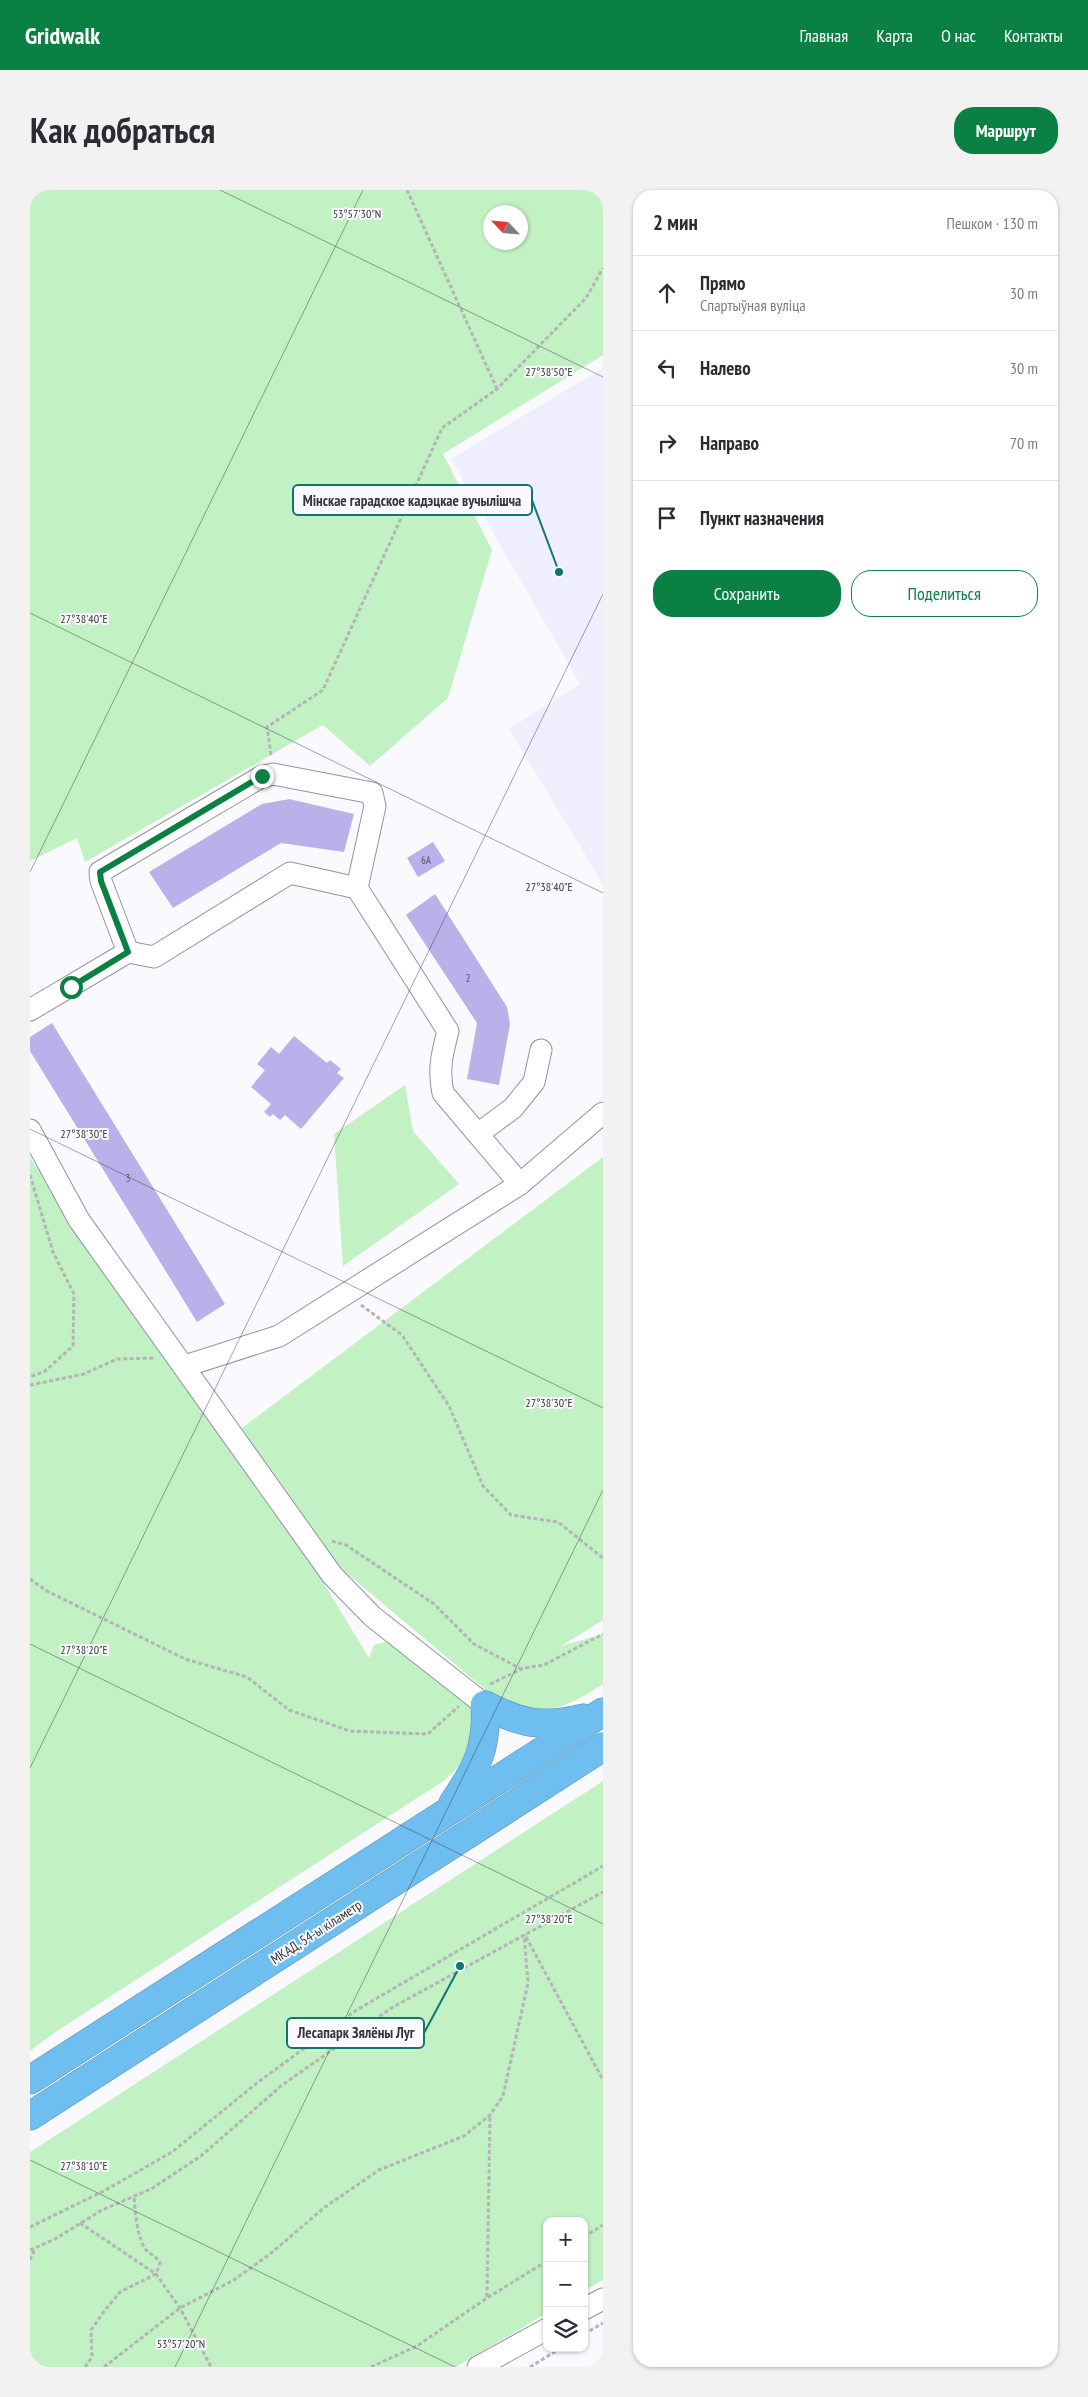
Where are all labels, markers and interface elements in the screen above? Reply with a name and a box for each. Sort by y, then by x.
text: Gridwalk [25,20,100,51]
text: Главная [800,24,848,47]
text: Карта [876,24,913,47]
text: О нас [941,24,976,47]
text: Контакты [1004,24,1063,47]
text: Как добраться [30,107,215,153]
button: Маршрут [954,107,1058,154]
north arrow [483,205,528,250]
text: 53°57'30"N [333,206,381,221]
text: 2 мин [653,209,698,236]
text: Пешком · 130 m [947,213,1038,233]
text: Прямо [700,271,745,295]
icon: ahead [653,279,681,307]
text: 30 m [1010,283,1038,303]
text: Спартыўная вуліца [700,295,806,315]
icon: left [653,354,681,382]
text: Налево [700,356,751,380]
text: 30 m [1010,358,1038,378]
text: 27°38'50"E [525,364,573,379]
icon: right [653,429,681,457]
text: Направо [700,431,759,455]
text: 70 m [1010,433,1038,453]
callout: Мінскае гарадское кадэцкае вучылішча [293,485,532,515]
text: Мінскае гарадское кадэцкае вучылішча [303,491,521,510]
icon: arrive [653,504,681,532]
text: Пункт назначения [700,506,824,530]
button: Сохранить [653,570,841,617]
button: Поделиться [851,570,1038,617]
text: 27°38'40"E [60,611,108,626]
route end [251,765,274,788]
house number: 6А [421,853,432,867]
text: 27°38'40"E [525,879,573,894]
house number: 2 [466,971,471,985]
route start [60,976,83,999]
text: 27°38'30"E [60,1126,108,1141]
house number: 3 [126,1171,131,1185]
text: 27°38'30"E [525,1395,573,1410]
text: 27°38'20"E [60,1642,108,1657]
street label: МКАД, 54-ы кіламетр [267,1896,365,1968]
text: 27°38'20"E [525,1911,573,1926]
callout: Лесапарк Зялёны Луг [287,2018,424,2048]
text: Лесапарк Зялёны Луг [297,2023,415,2042]
text: 27°38'10"E [60,2158,108,2173]
map controls [543,2217,588,2352]
button: + [543,2217,588,2262]
button: − [543,2262,588,2307]
button: layers [543,2307,588,2352]
text: 53°57'20"N [157,2336,205,2351]

